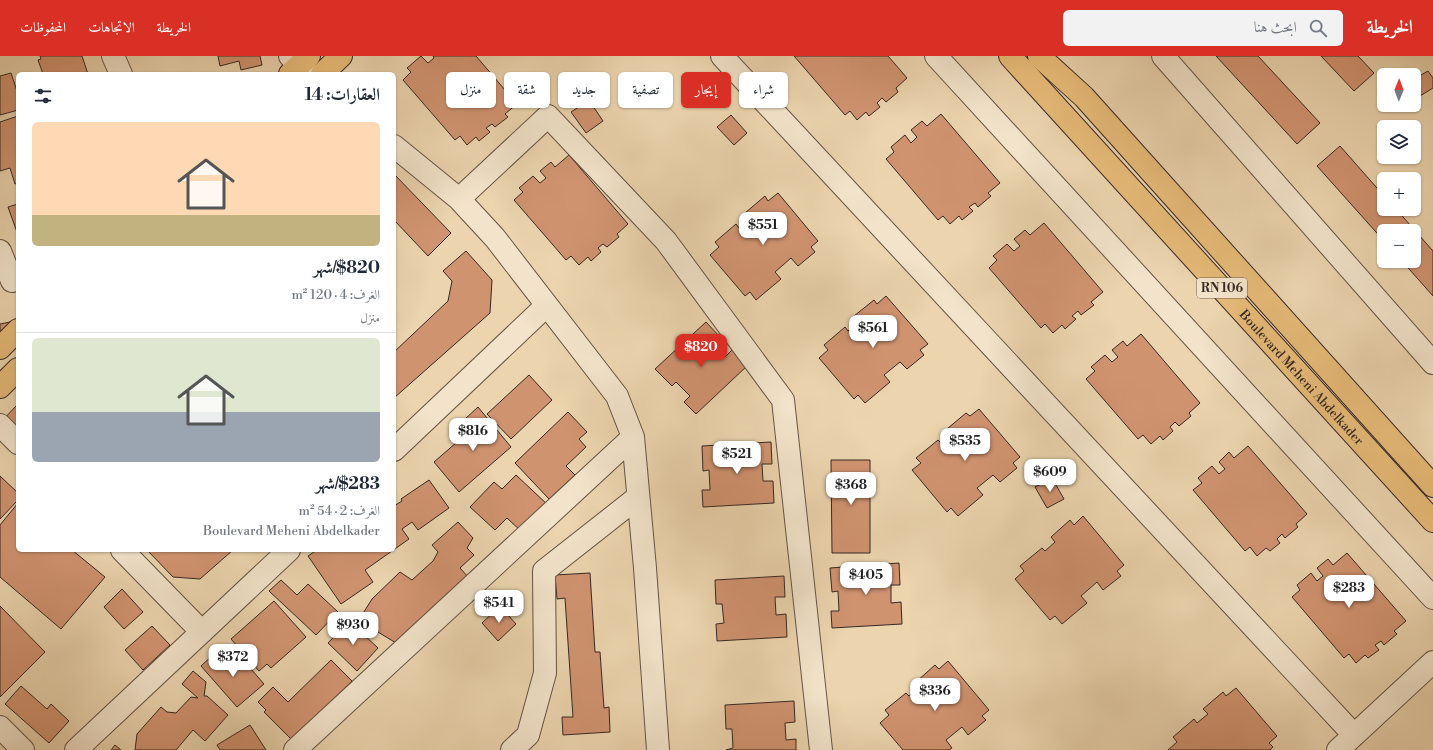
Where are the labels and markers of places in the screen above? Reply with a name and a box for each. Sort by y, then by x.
pin: $551 [739,212,787,246]
pin: $561 [849,315,897,349]
pin: $820 [677,334,725,368]
pin: $816 [449,418,497,452]
pin: $535 [941,428,989,462]
pin: $521 [713,441,761,475]
pin: $609 [1026,459,1074,493]
pin: $368 [827,472,875,506]
pin: $405 [842,562,890,596]
pin: $283 [1325,575,1373,609]
pin: $541 [475,590,523,624]
pin: $930 [329,612,377,646]
pin: $372 [209,644,257,678]
pin: $336 [911,678,959,712]

